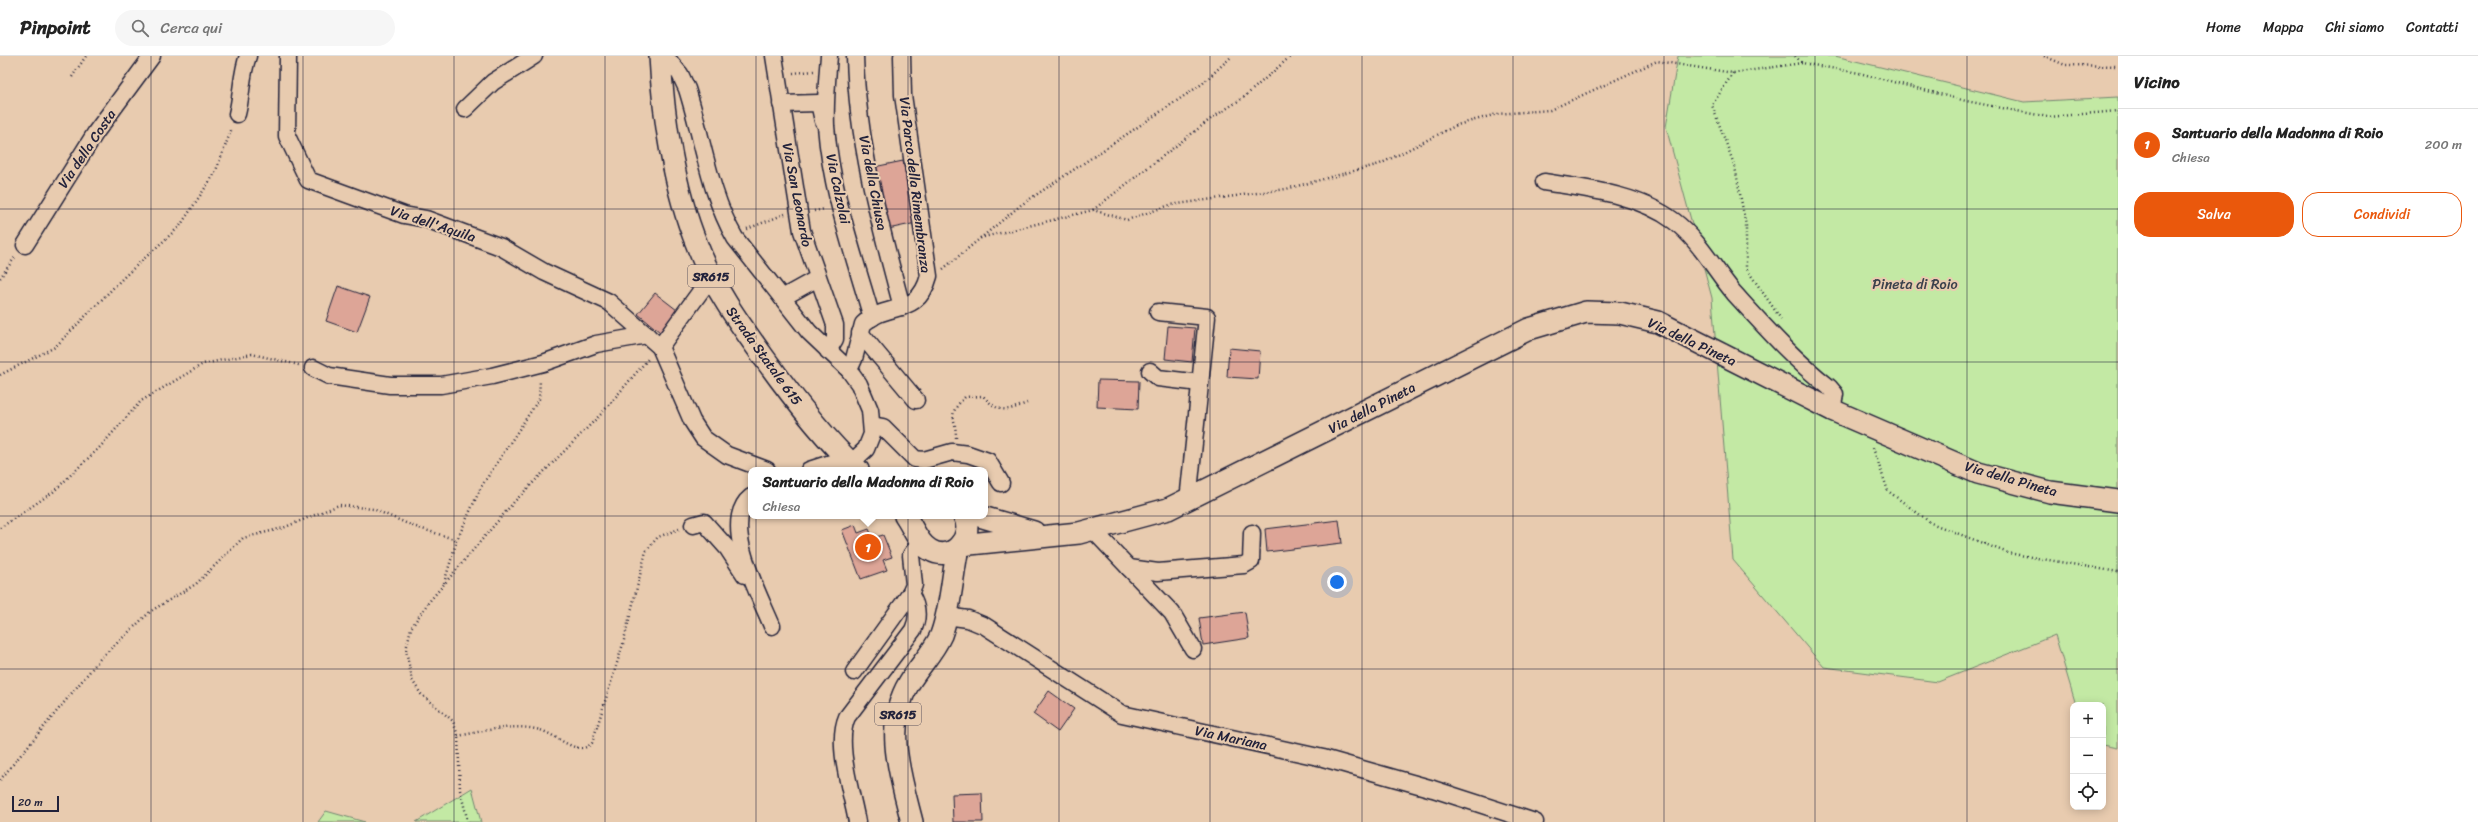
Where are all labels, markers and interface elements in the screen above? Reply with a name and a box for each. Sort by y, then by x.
search box [115,10,395,46]
text: Pinpoint [20,11,91,44]
text: Cerca qui [161,15,222,41]
text: Home [2206,15,2241,40]
text: Mappa [2263,15,2303,40]
text: Chi siamo [2325,15,2384,40]
text: Contatti [2406,15,2458,40]
icon: search [129,17,151,39]
text: Vicino [2134,67,2180,97]
street label: Via Parco della Rimembranza [892,95,938,275]
street label: Via della Costa [51,104,123,194]
text: Santuario della Madonna di Roio [2172,120,2383,146]
street label: Via della Chiusa [852,133,894,233]
text: 1 [2144,133,2150,156]
text: 200 m [2425,133,2462,156]
street label: Via San Leonardo [775,141,819,249]
text: Chiesa [2172,146,2210,169]
street label: Via Calzolai [818,152,858,228]
button: Salva [2134,192,2294,237]
button: Condividi [2302,192,2462,237]
street label: Via dell'Aquila [387,198,479,250]
road number: SR615 [688,265,734,287]
park label: Pineta di Roio [1872,272,1958,297]
street label: Strada Statale 615 [719,301,809,411]
street label: Via della Pineta [1643,311,1741,373]
street label: Via della Pineta [1324,375,1420,441]
street label: Via della Pineta [1962,454,2060,504]
popup [748,467,988,519]
text: Santuario della Madonna di Roio [762,469,974,495]
text: Chiesa [762,495,800,518]
pin: 1 [855,532,881,562]
your location [1327,572,1347,592]
map controls [2070,702,2106,810]
button: + [2070,702,2106,738]
road number: SR615 [875,703,921,725]
street label: Via Mariana [1193,718,1269,758]
button: − [2070,738,2106,774]
button: locate [2070,774,2106,810]
text: 20 m [18,793,43,812]
scale bar [12,794,59,813]

